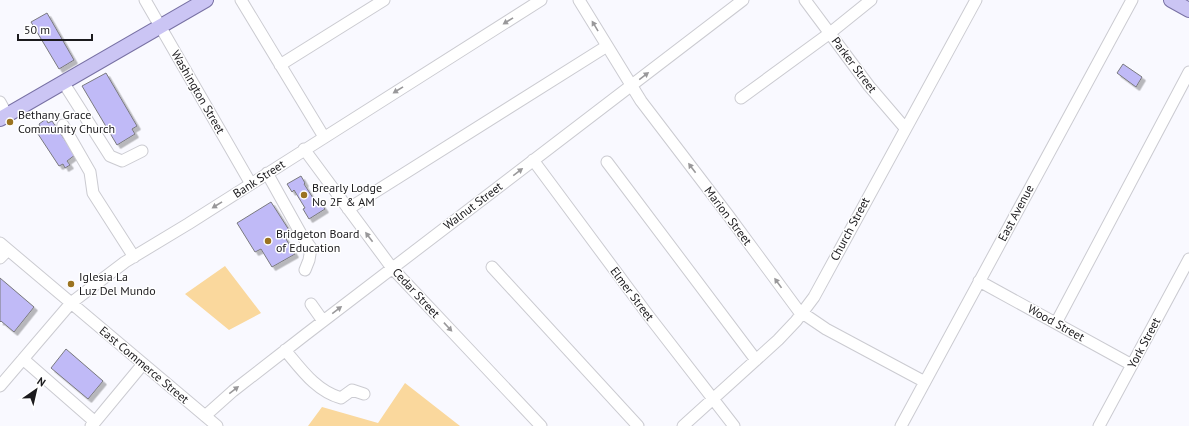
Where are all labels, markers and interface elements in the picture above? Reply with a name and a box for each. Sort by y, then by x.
scale bar [18,16,92,42]
one-way arrow [503,17,513,25]
one-way arrow [591,20,598,32]
text: 50 m [24,22,50,37]
street label: Parker Street [829,34,880,96]
street label: Washington Street [168,47,228,136]
one-way arrow [638,72,649,80]
one-way arrow [393,86,403,94]
place label: Bethany Grace Community Church [18,107,115,136]
marker: Bethany Grace Community Church [5,117,15,127]
street label: Bank Street [230,156,287,201]
one-way arrow [688,162,696,173]
one-way arrow [513,168,523,176]
street label: Walnut Street [440,179,505,233]
place label: Brearly Lodge No 2F & AM [312,180,382,209]
street label: East Avenue [994,182,1037,244]
street label: Marion Street [701,183,755,248]
marker: Brearly Lodge No 2F & AM [299,190,309,200]
street label: Church Street [827,194,873,263]
one-way arrow [212,202,223,209]
place label: Bridgeton Board of Education [276,226,359,255]
one-way arrow [365,231,373,242]
marker: Bridgeton Board of Education [263,236,273,246]
street label: Elmer Street [607,264,658,324]
street label: Cedar Street [389,265,443,321]
place label: Iglesia La Luz Del Mundo [79,269,156,298]
one-way arrow [774,278,782,289]
marker: Iglesia La Luz Del Mundo [66,279,76,289]
street label: Wood Street [1025,301,1087,344]
one-way arrow [332,307,342,315]
street label: York Street [1124,315,1163,371]
one-way arrow [443,322,453,332]
street label: East Commerce Street [96,323,192,406]
north arrow [16,370,56,410]
text: N [35,374,49,390]
one-way arrow [229,385,240,394]

